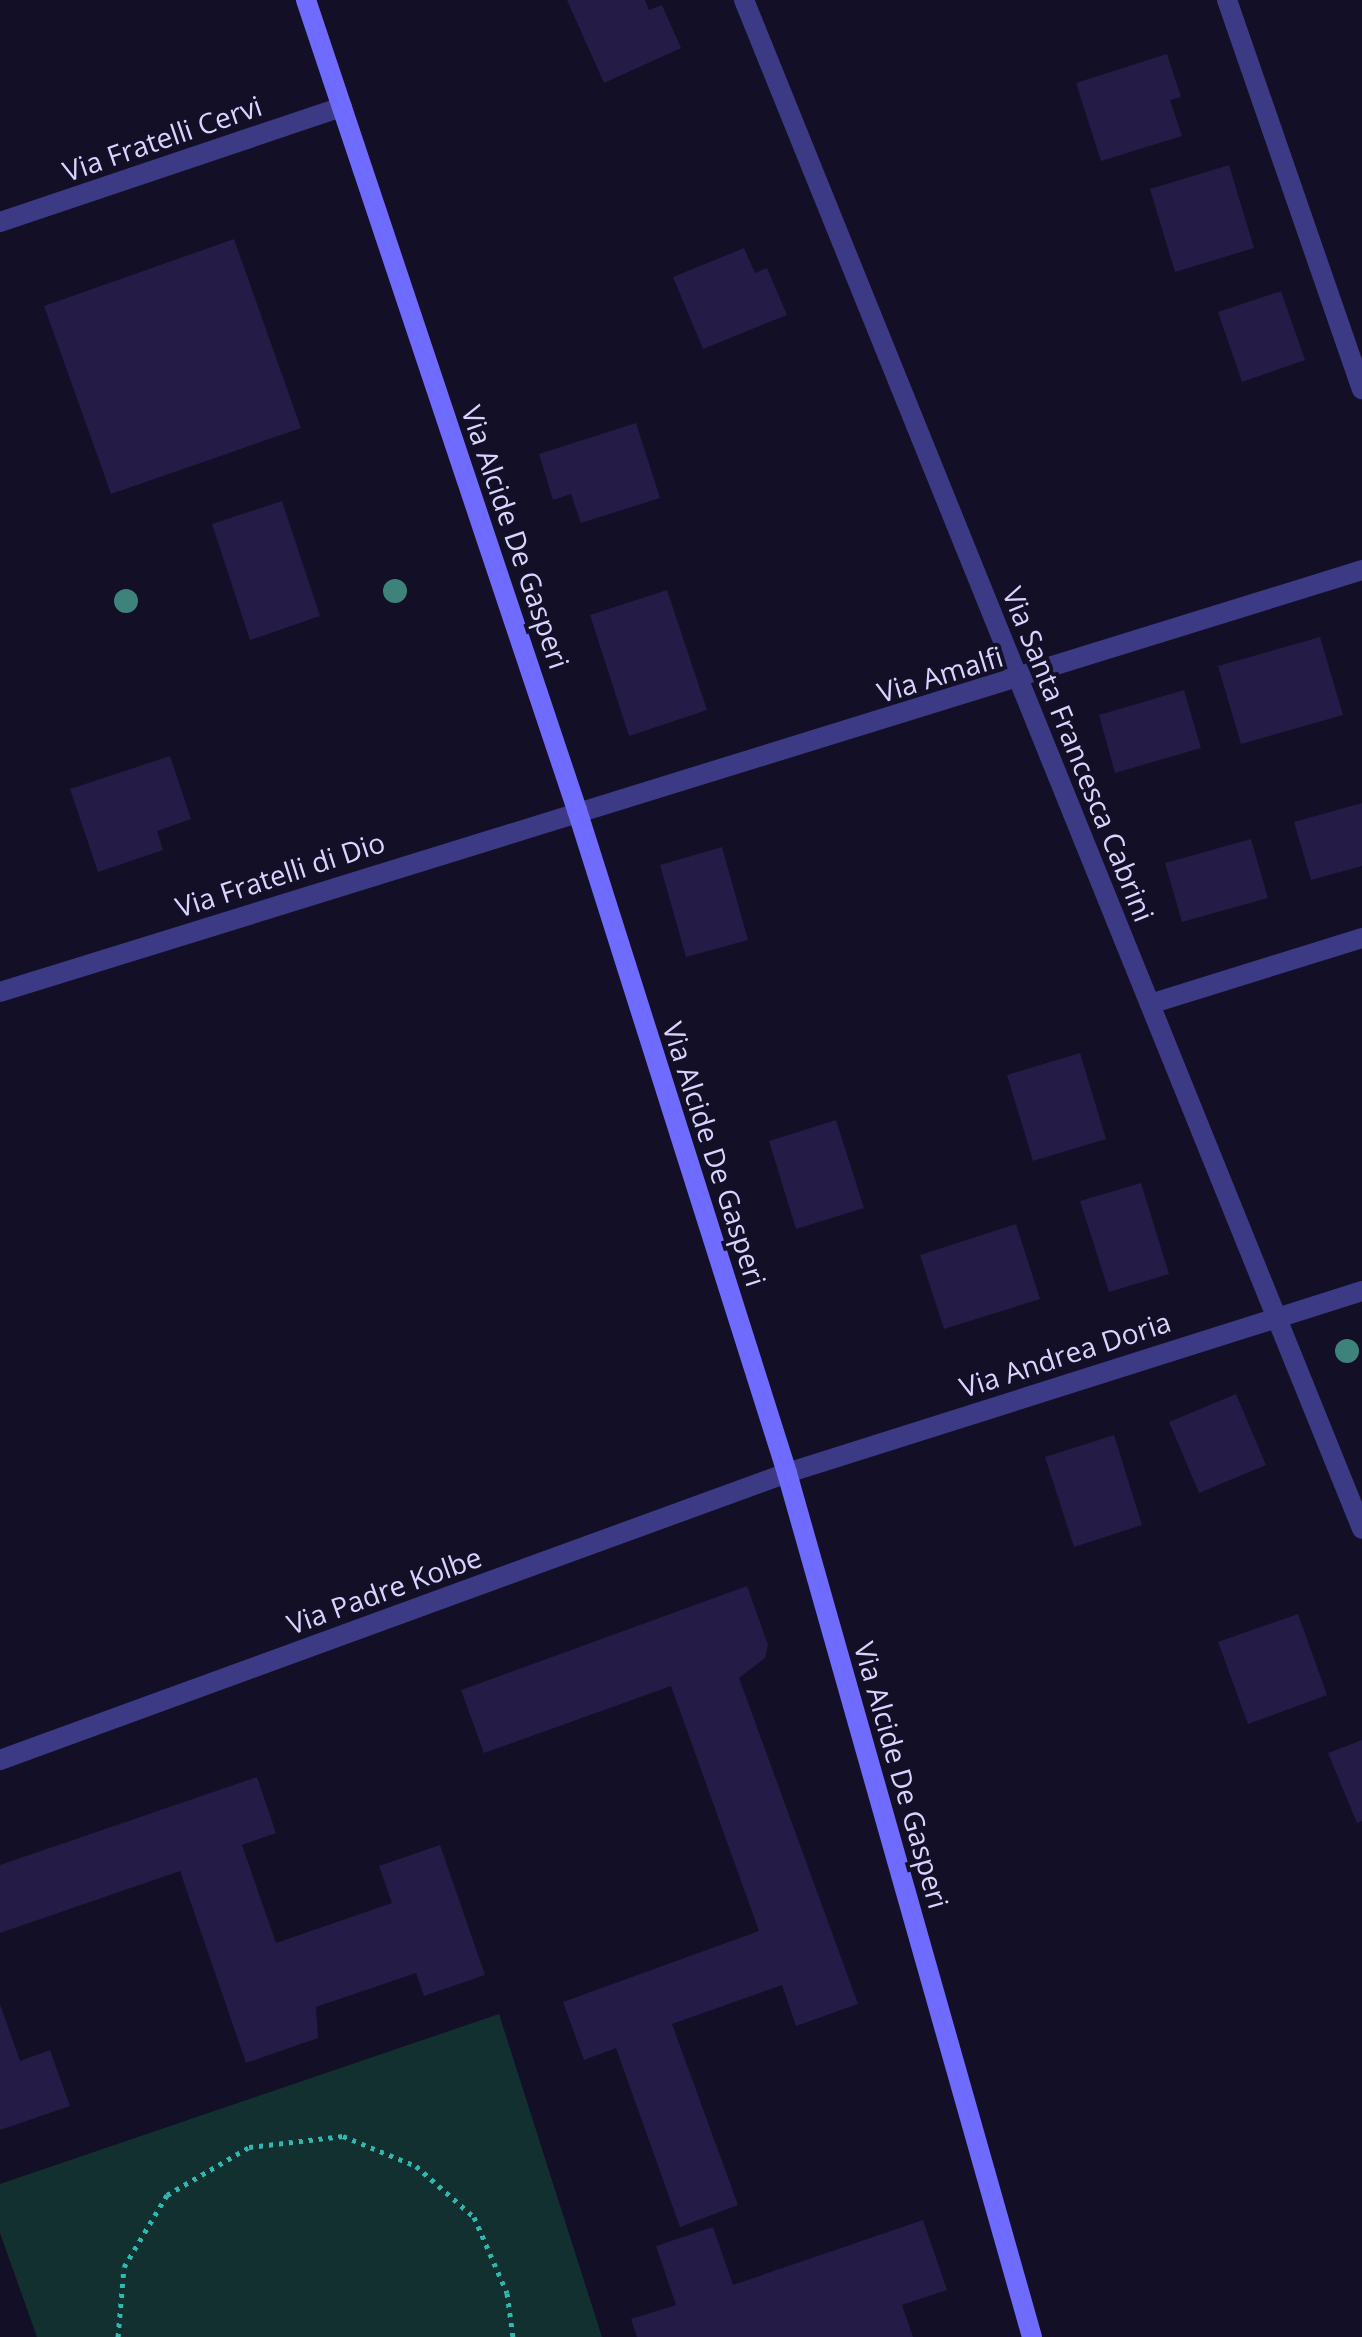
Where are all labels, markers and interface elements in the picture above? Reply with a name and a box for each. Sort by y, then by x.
street label: Via Fratelli Cervi [58,88,266,188]
street label: Via Alcide De Gasperi [455,401,577,673]
street label: Via Santa Francesca Cabrini [996,582,1162,926]
street label: Via Amalfi [873,639,1007,709]
street label: Via Fratelli di Dio [171,824,389,924]
street label: Via Alcide De Gasperi [656,1018,774,1290]
street label: Via Andrea Doria [955,1304,1175,1404]
street label: Via Padre Kolbe [282,1539,486,1641]
street label: Via Alcide De Gasperi [848,1638,956,1912]

